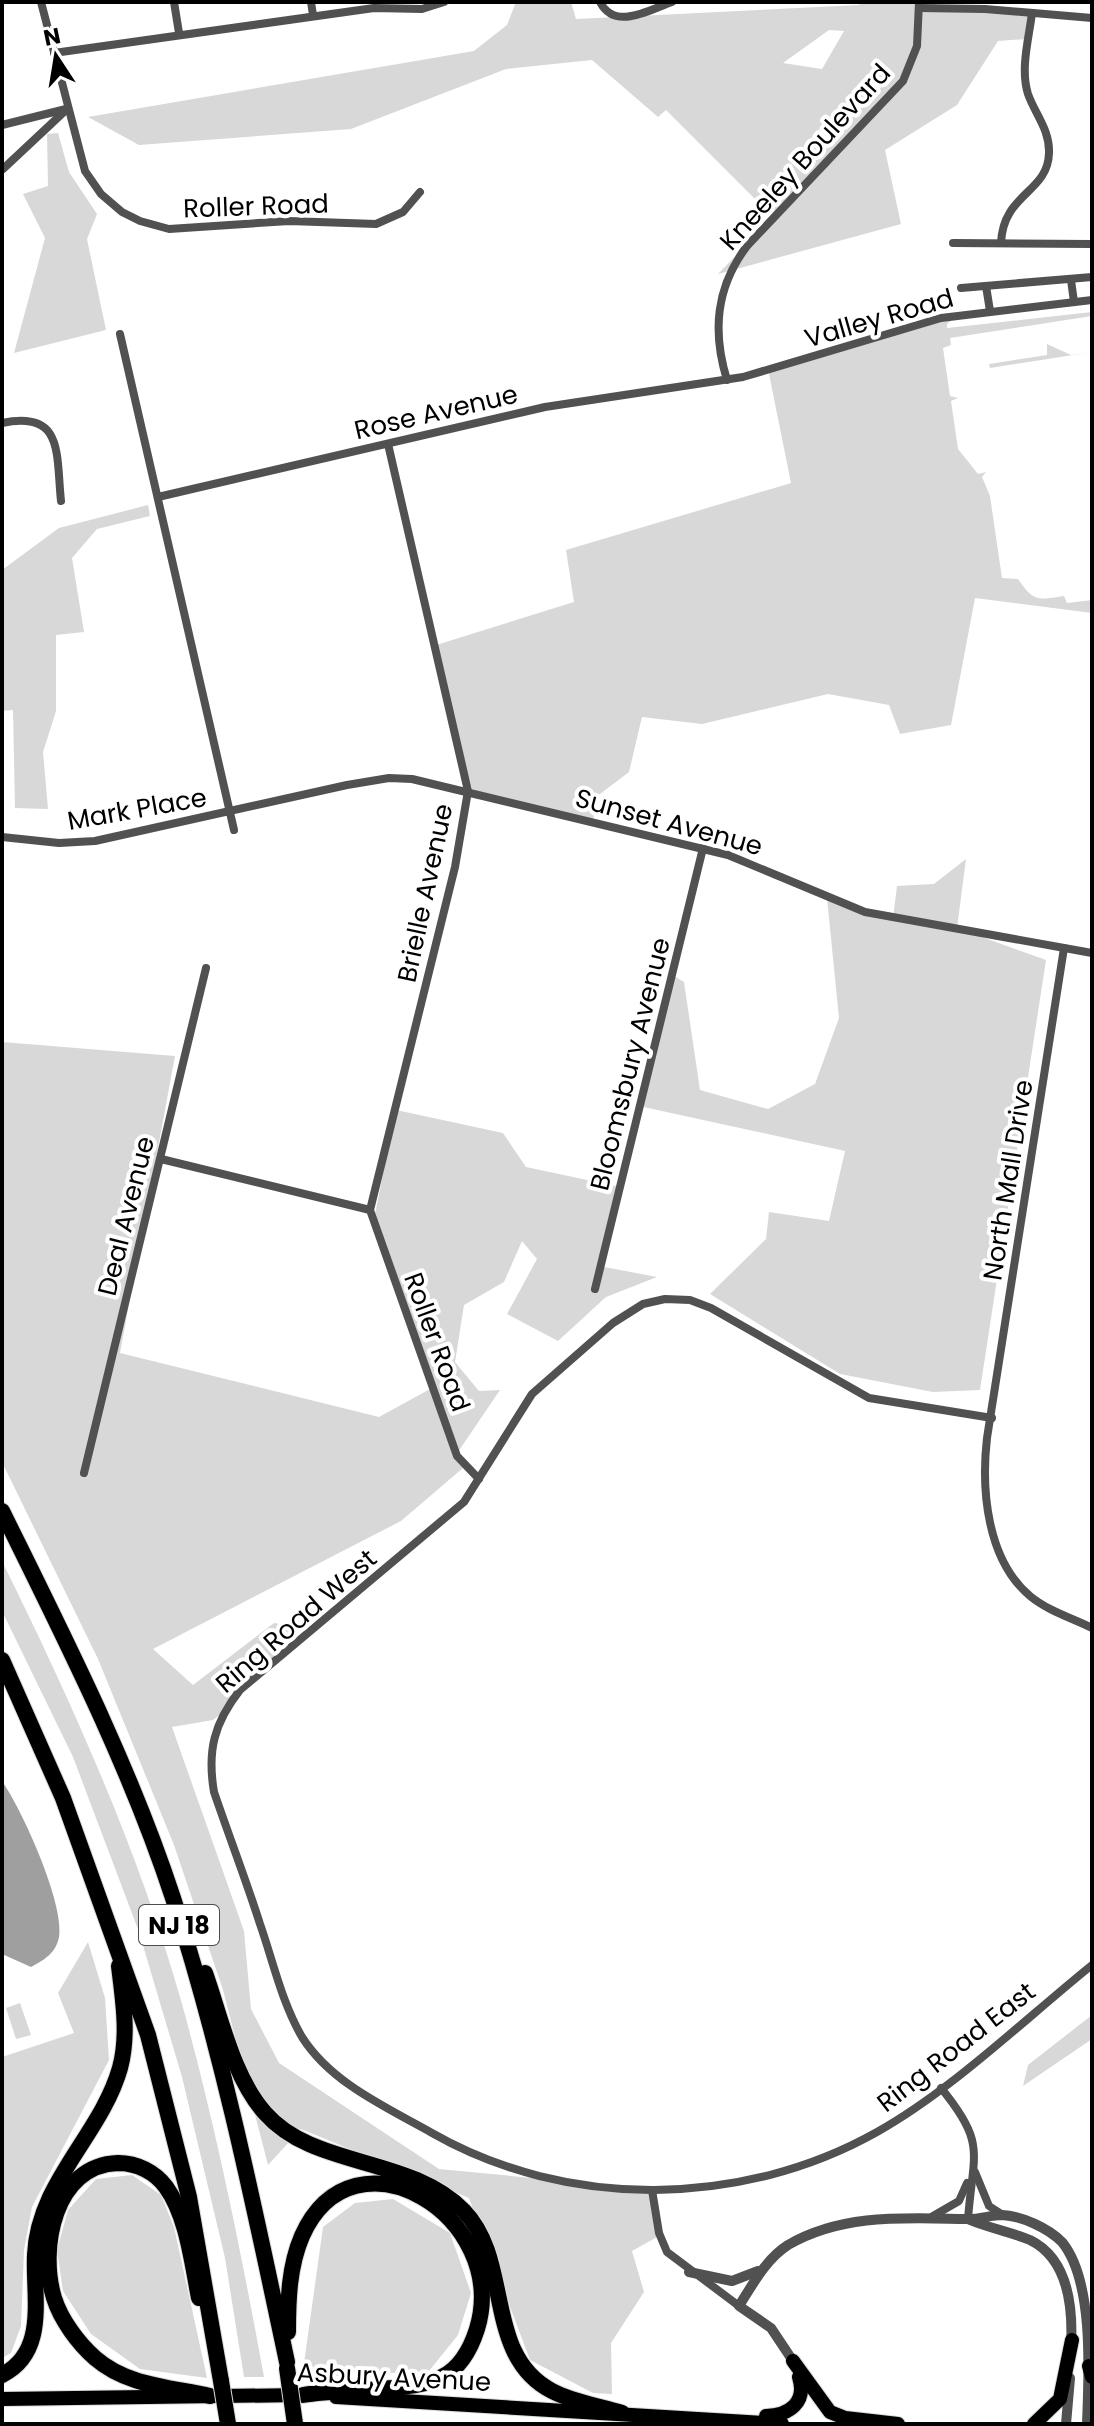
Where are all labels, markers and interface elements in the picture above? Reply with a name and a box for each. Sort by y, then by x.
north arrow [16,16,96,96]
text: N [41,20,63,54]
street label: Kneeley Boulevard [711,56,899,258]
street label: Roller Road [183,185,329,227]
street label: Valley Road [800,280,958,356]
street label: Rose Avenue [351,376,521,448]
street label: Mark Place [64,779,210,839]
street label: Sunset Avenue [571,780,767,864]
street label: Brielle Avenue [389,800,461,986]
street label: Bloomsbury Avenue [581,934,679,1194]
street label: North Mall Drive [974,1077,1042,1283]
street label: Deal Avenue [89,1133,163,1299]
street label: Roller Road [395,1267,479,1417]
street label: Ring Road West [208,1541,384,1701]
road number: NJ 18 [139,1905,219,1945]
street label: Ring Road East [869,1974,1043,2120]
street label: Asbury Avenue [296,2354,492,2400]

